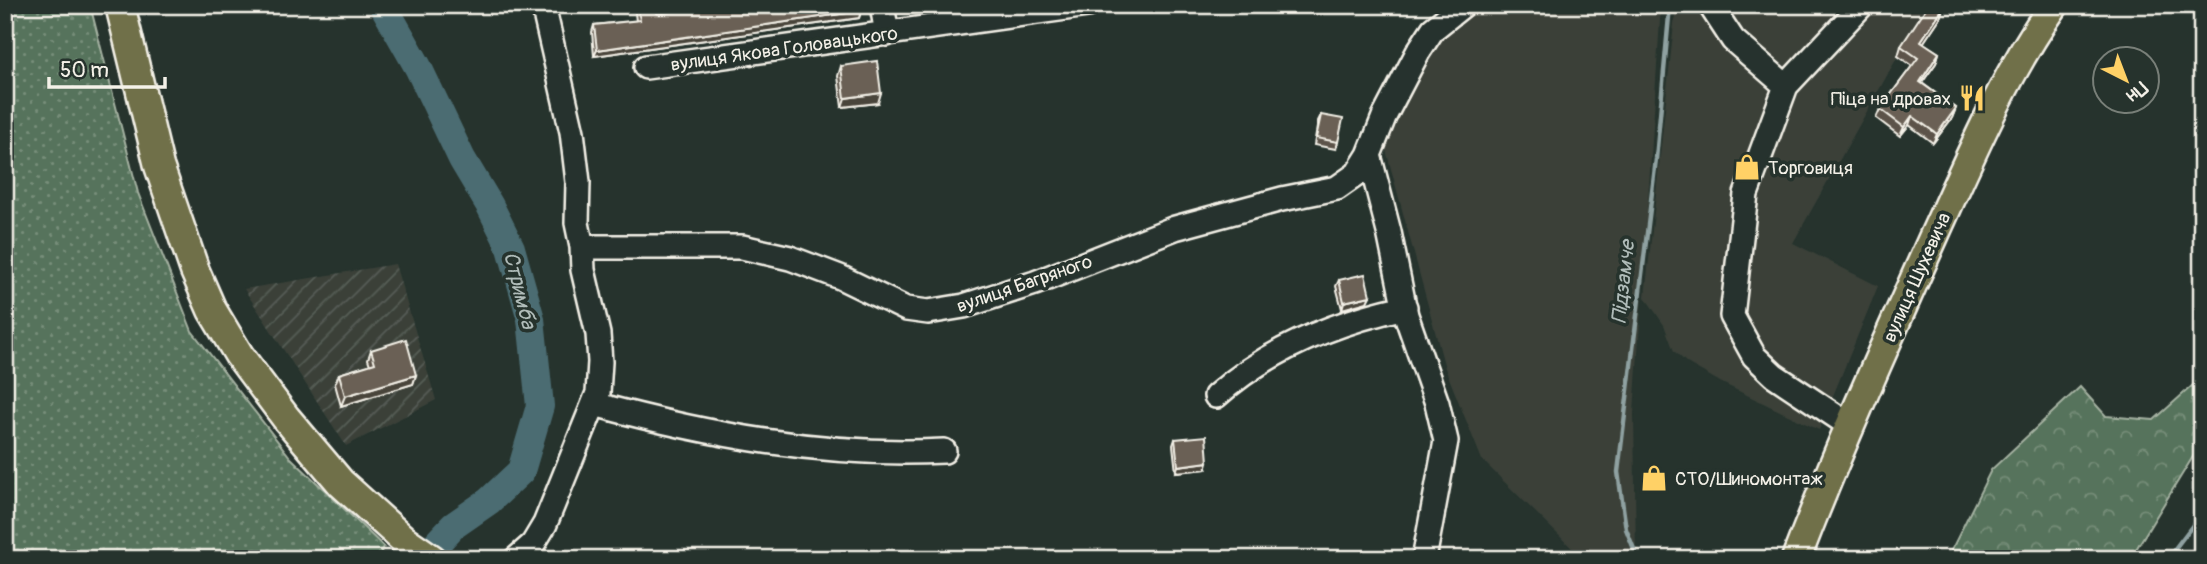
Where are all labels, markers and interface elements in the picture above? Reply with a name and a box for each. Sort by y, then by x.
street label: вулиця Якова Головацького [669,21,899,77]
scale bar [49,46,164,90]
north arrow [2092,46,2162,116]
text: 50 m [60,57,109,84]
text: Пн [2121,76,2152,108]
restaurant icon: Піца на дровах [1957,83,1987,113]
place label: Піца на дровах [1831,87,1951,111]
shop icon: Торговиця [1732,152,1762,182]
place label: Торговиця [1768,156,1853,180]
street label: вулиця Шухевича [1878,209,1956,346]
water label: Підзамче [1606,236,1642,325]
water label: Стримба [497,249,542,333]
street label: вулиця Багряного [953,250,1095,318]
shop icon: СТО/Шиномонтаж [1639,463,1669,493]
place label: СТО/Шиномонтаж [1675,467,1823,491]

